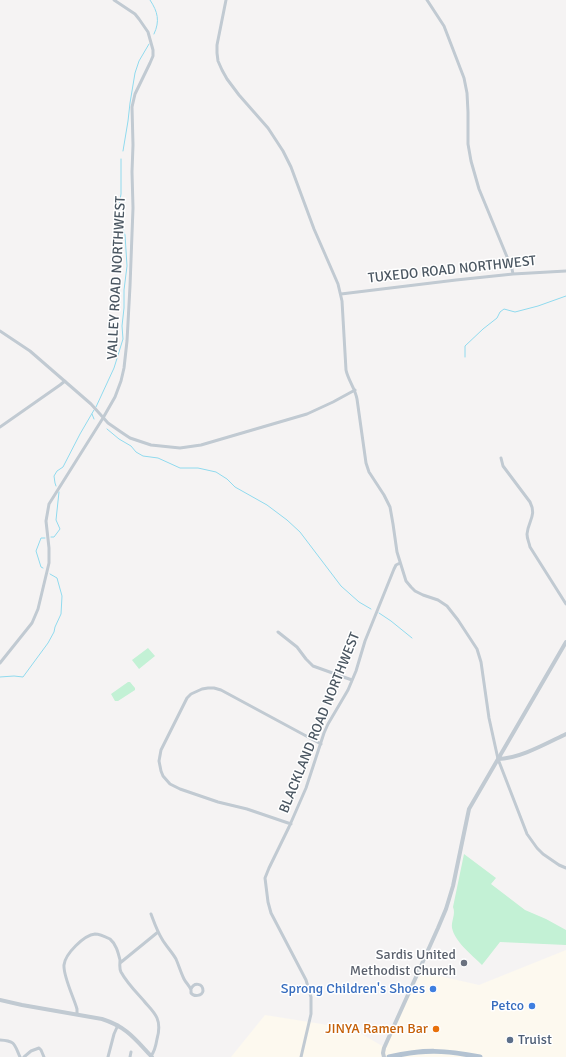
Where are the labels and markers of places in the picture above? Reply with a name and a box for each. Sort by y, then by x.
place label: Sardis United Methodist Church [350,947,456,980]
marker: Sardis United Methodist Church [459,958,469,968]
place label: Sprong Children's Shoes [281,981,425,997]
marker: Sprong Children's Shoes [428,984,438,994]
place label: Petco [491,998,524,1014]
marker: Petco [527,1001,537,1011]
place label: JINYA Ramen Bar [325,1021,428,1037]
marker: JINYA Ramen Bar [431,1024,441,1034]
place label: Truist [518,1032,552,1048]
marker: Truist [505,1035,515,1045]

